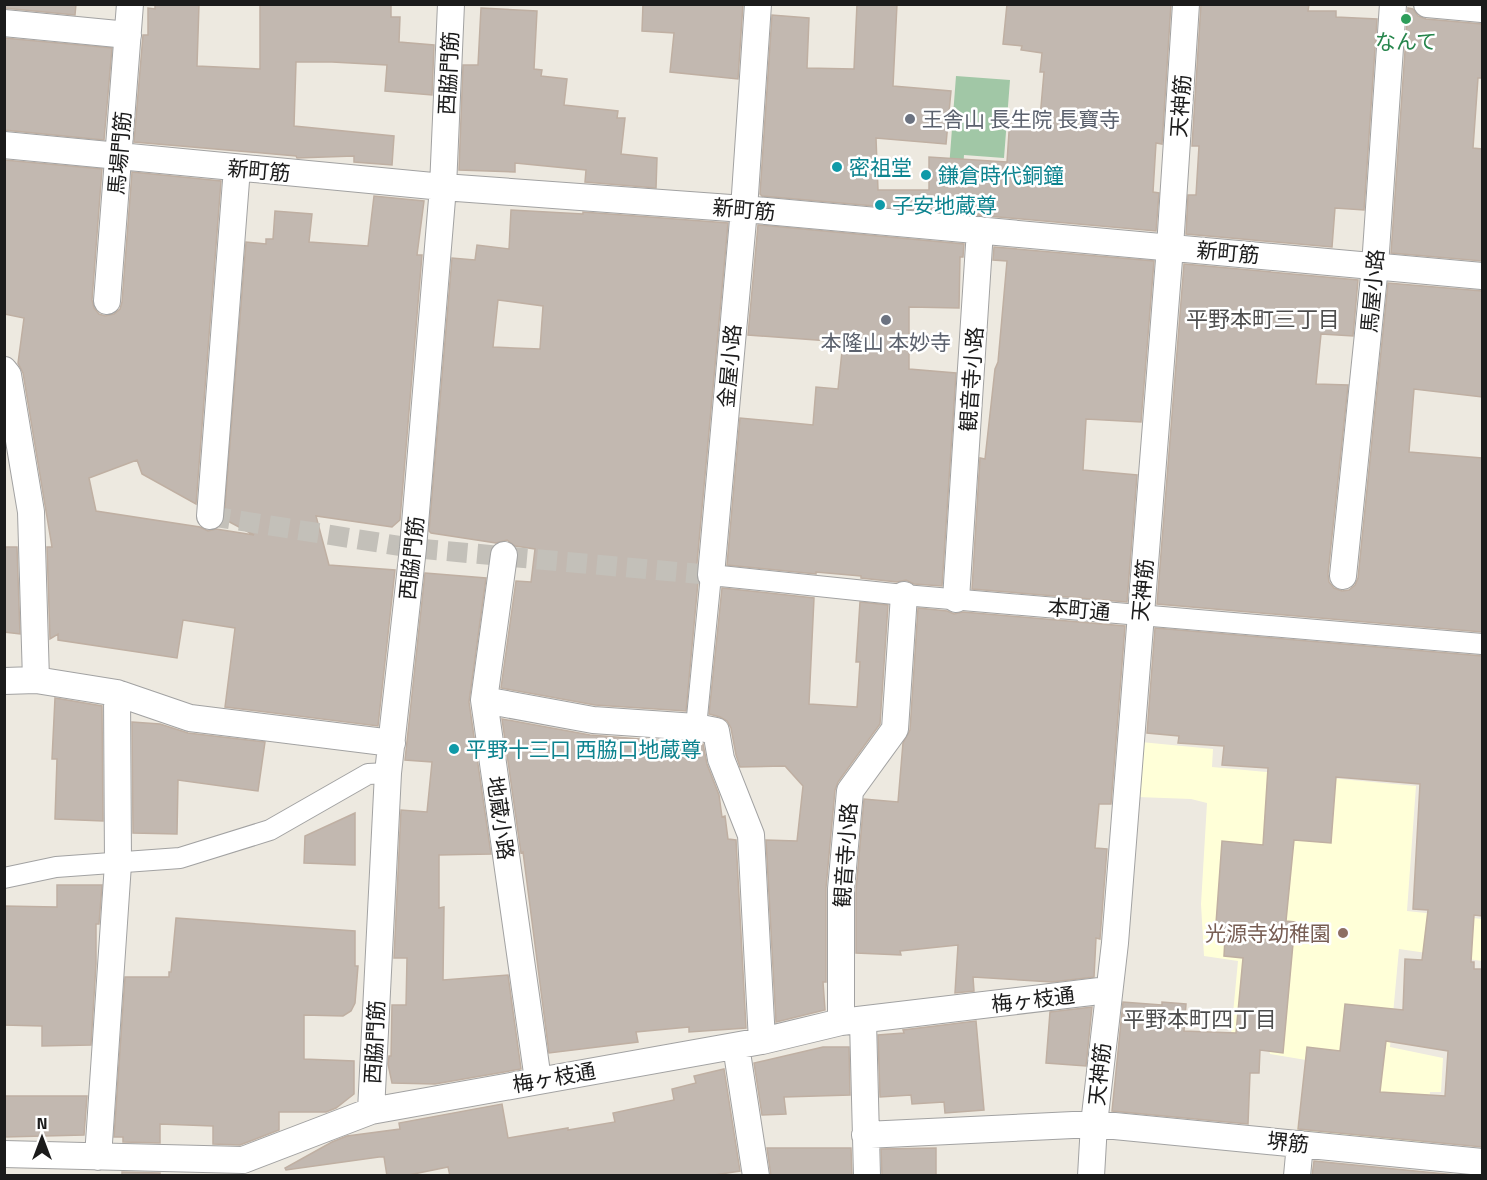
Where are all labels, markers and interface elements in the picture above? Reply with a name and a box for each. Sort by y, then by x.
marker: なんて [1399,12,1413,26]
place label: なんて [1375,25,1437,57]
street label: 西脇門筋 [430,30,466,116]
street label: 天神筋 [1162,73,1198,139]
place label: 王舎山 長生院 長寶寺 [922,103,1120,135]
street label: 馬場門筋 [99,110,139,196]
marker: 王舎山 長生院 長寶寺 [903,112,917,126]
street label: 新町筋 [226,151,292,189]
place label: 密祖堂 [849,151,912,183]
place label: 鎌倉時代銅鐘 [938,159,1064,191]
marker: 密祖堂 [830,160,844,174]
marker: 鎌倉時代銅鐘 [919,168,933,182]
place label: 子安地蔵尊 [892,189,997,221]
street label: 新町筋 [711,190,777,228]
marker: 子安地蔵尊 [873,198,887,212]
street label: 新町筋 [1195,233,1261,271]
street label: 馬屋小路 [1352,248,1392,334]
district label: 平野本町三丁目 [1186,302,1340,336]
marker: 本隆山 本妙寺 [879,313,893,327]
street label: 金屋小路 [709,323,749,409]
place label: 本隆山 本妙寺 [821,326,951,358]
street label: 観音寺小路 [951,326,991,432]
street label: 西脇門筋 [391,515,431,601]
street label: 天神筋 [1123,557,1161,623]
street label: 本町通 [1046,590,1112,628]
place label: 平野十三口 西脇口地蔵尊 [466,733,702,765]
marker: 平野十三口 西脇口地蔵尊 [447,742,461,756]
street label: 地蔵小路 [479,774,523,862]
street label: 観音寺小路 [825,802,865,908]
place label: 光源寺幼稚園 [1205,917,1331,949]
marker: 光源寺幼稚園 [1336,926,1350,940]
street label: 梅ヶ枝通 [989,978,1077,1020]
street label: 西脇門筋 [356,999,392,1085]
district label: 平野本町四丁目 [1123,1002,1277,1036]
street label: 天神筋 [1080,1041,1118,1107]
street label: 梅ヶ枝通 [510,1054,598,1100]
north arrow [12,1108,72,1168]
text: N [36,1111,48,1135]
street label: 堺筋 [1265,1124,1311,1160]

